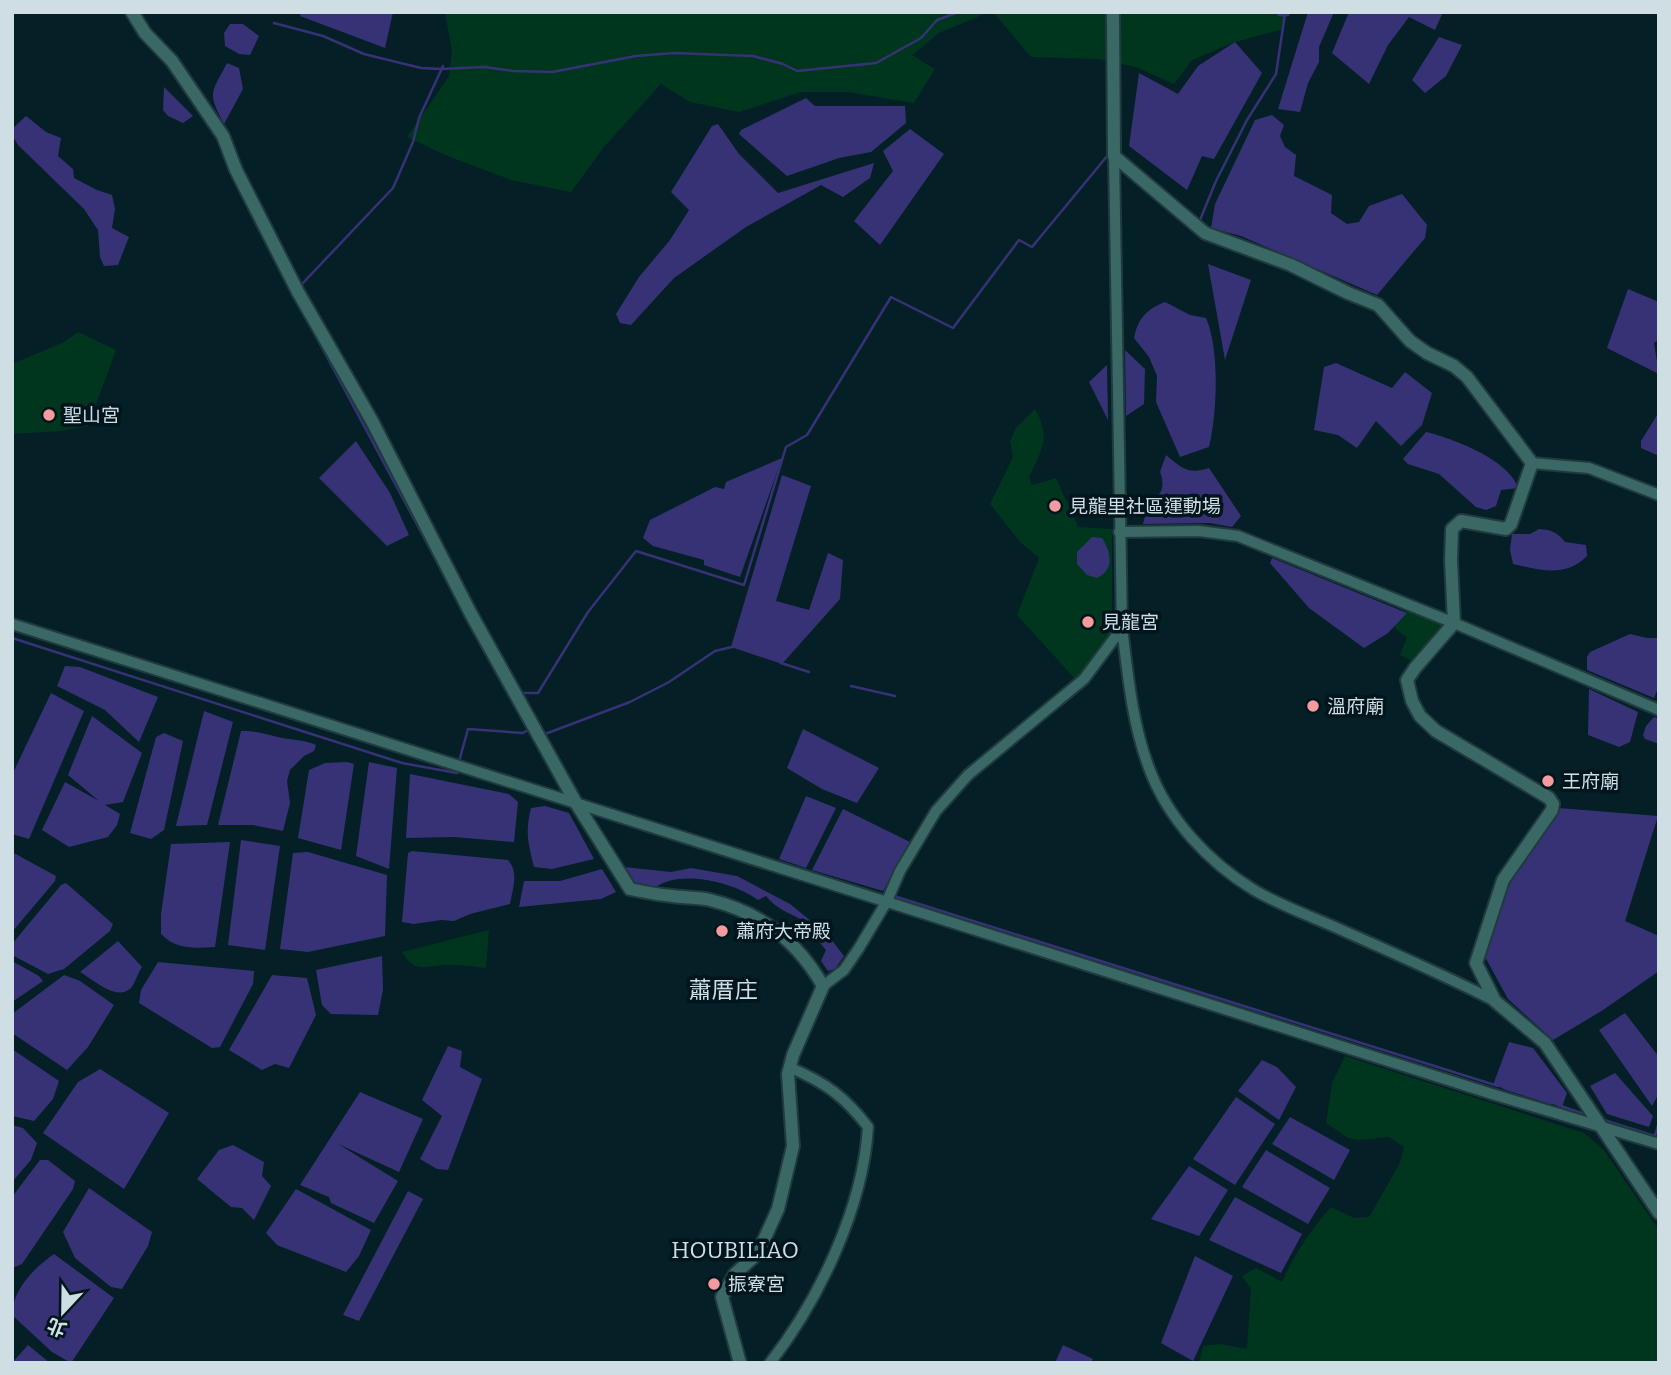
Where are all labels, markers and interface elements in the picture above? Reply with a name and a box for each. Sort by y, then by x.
place label: 聖山宮 [63,404,120,427]
marker: 聖山宮 [41,407,57,423]
place label: 見龍里社區運動場 [1069,495,1221,518]
marker: 見龍里社區運動場 [1047,498,1063,514]
place label: 見龍宮 [1102,611,1159,634]
marker: 見龍宮 [1080,614,1096,630]
place label: 溫府廟 [1327,695,1384,718]
marker: 溫府廟 [1305,698,1321,714]
place label: 王府廟 [1562,770,1619,793]
marker: 王府廟 [1540,773,1556,789]
place label: 蕭府大帝殿 [736,920,831,943]
marker: 蕭府大帝殿 [714,923,730,939]
district label: 蕭厝庄 [689,976,758,1004]
district label: HOUBILIAO [671,1236,799,1264]
place label: 振寮宮 [728,1273,785,1296]
marker: 振寮宮 [706,1276,722,1292]
north arrow [28,1277,98,1347]
text: 北 [44,1313,70,1342]

